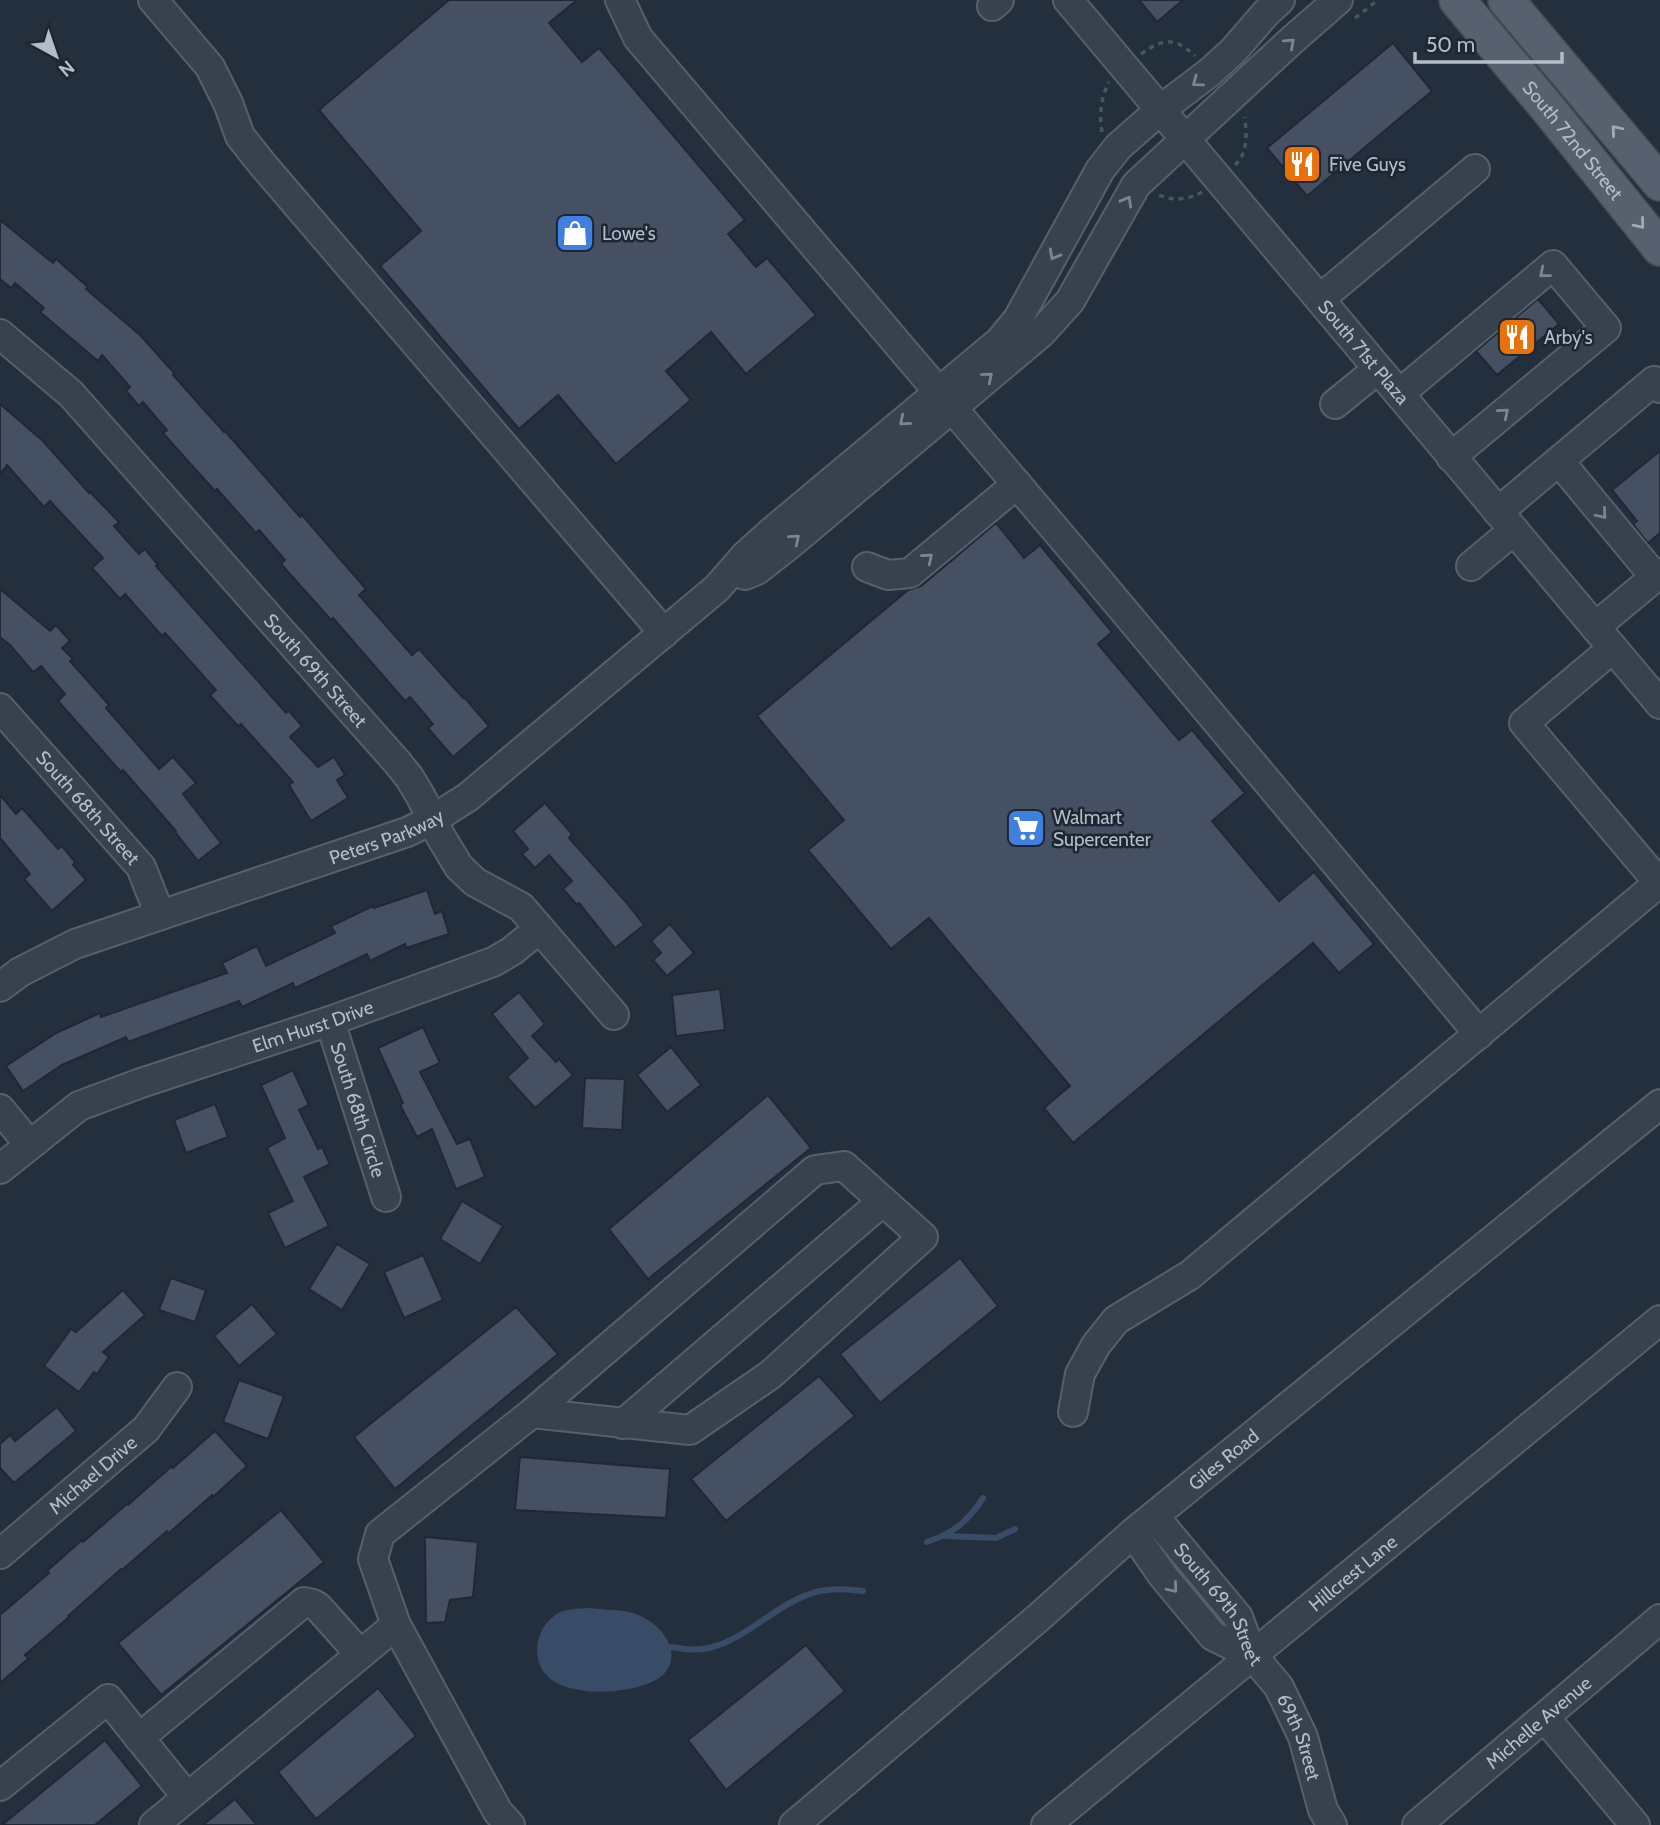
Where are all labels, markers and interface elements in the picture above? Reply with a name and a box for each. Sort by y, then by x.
north arrow [21,21,91,91]
scale bar [1415,21,1562,65]
text: 50 m [1426,32,1475,57]
one-way arrow [1282,39,1295,51]
text: N [54,56,79,82]
one-way arrow [1192,74,1204,87]
street label: South 72nd Street [1518,76,1628,205]
one-way arrow [1612,126,1624,139]
restaurant icon: Five Guys [1281,143,1323,185]
place label: Five Guys [1329,153,1406,176]
one-way arrow [1119,195,1132,208]
shop icon: Lowe's [554,212,596,254]
one-way arrow [1632,216,1645,228]
place label: Lowe's [602,222,656,245]
one-way arrow [1049,247,1062,260]
one-way arrow [1539,264,1552,277]
street label: South 71st Plaza [1314,295,1414,409]
restaurant icon: Arby's [1496,316,1538,358]
place label: Arby's [1544,326,1593,349]
one-way arrow [980,373,993,385]
one-way arrow [1496,409,1509,421]
one-way arrow [899,413,912,425]
one-way arrow [1594,506,1607,518]
one-way arrow [788,535,800,548]
one-way arrow [920,554,933,566]
street label: South 69th Street [259,609,372,732]
street label: South 68th Street [32,746,145,870]
street label: Peters Parkway [326,804,448,869]
place label: Walmart Supercenter [1053,806,1151,851]
supermarket icon: Walmart Supercenter [1005,807,1047,849]
street label: Elm Hurst Drive [249,995,377,1057]
street label: South 68th Circle [326,1039,391,1180]
street label: Giles Road [1183,1424,1263,1495]
street label: Michael Drive [44,1430,142,1519]
street label: Hillcrest Lane [1304,1530,1402,1616]
street label: South 69th Street [1169,1538,1268,1671]
one-way arrow [1165,1580,1177,1593]
street label: Michelle Avenue [1481,1671,1596,1773]
street label: 69th Street [1272,1690,1326,1784]

